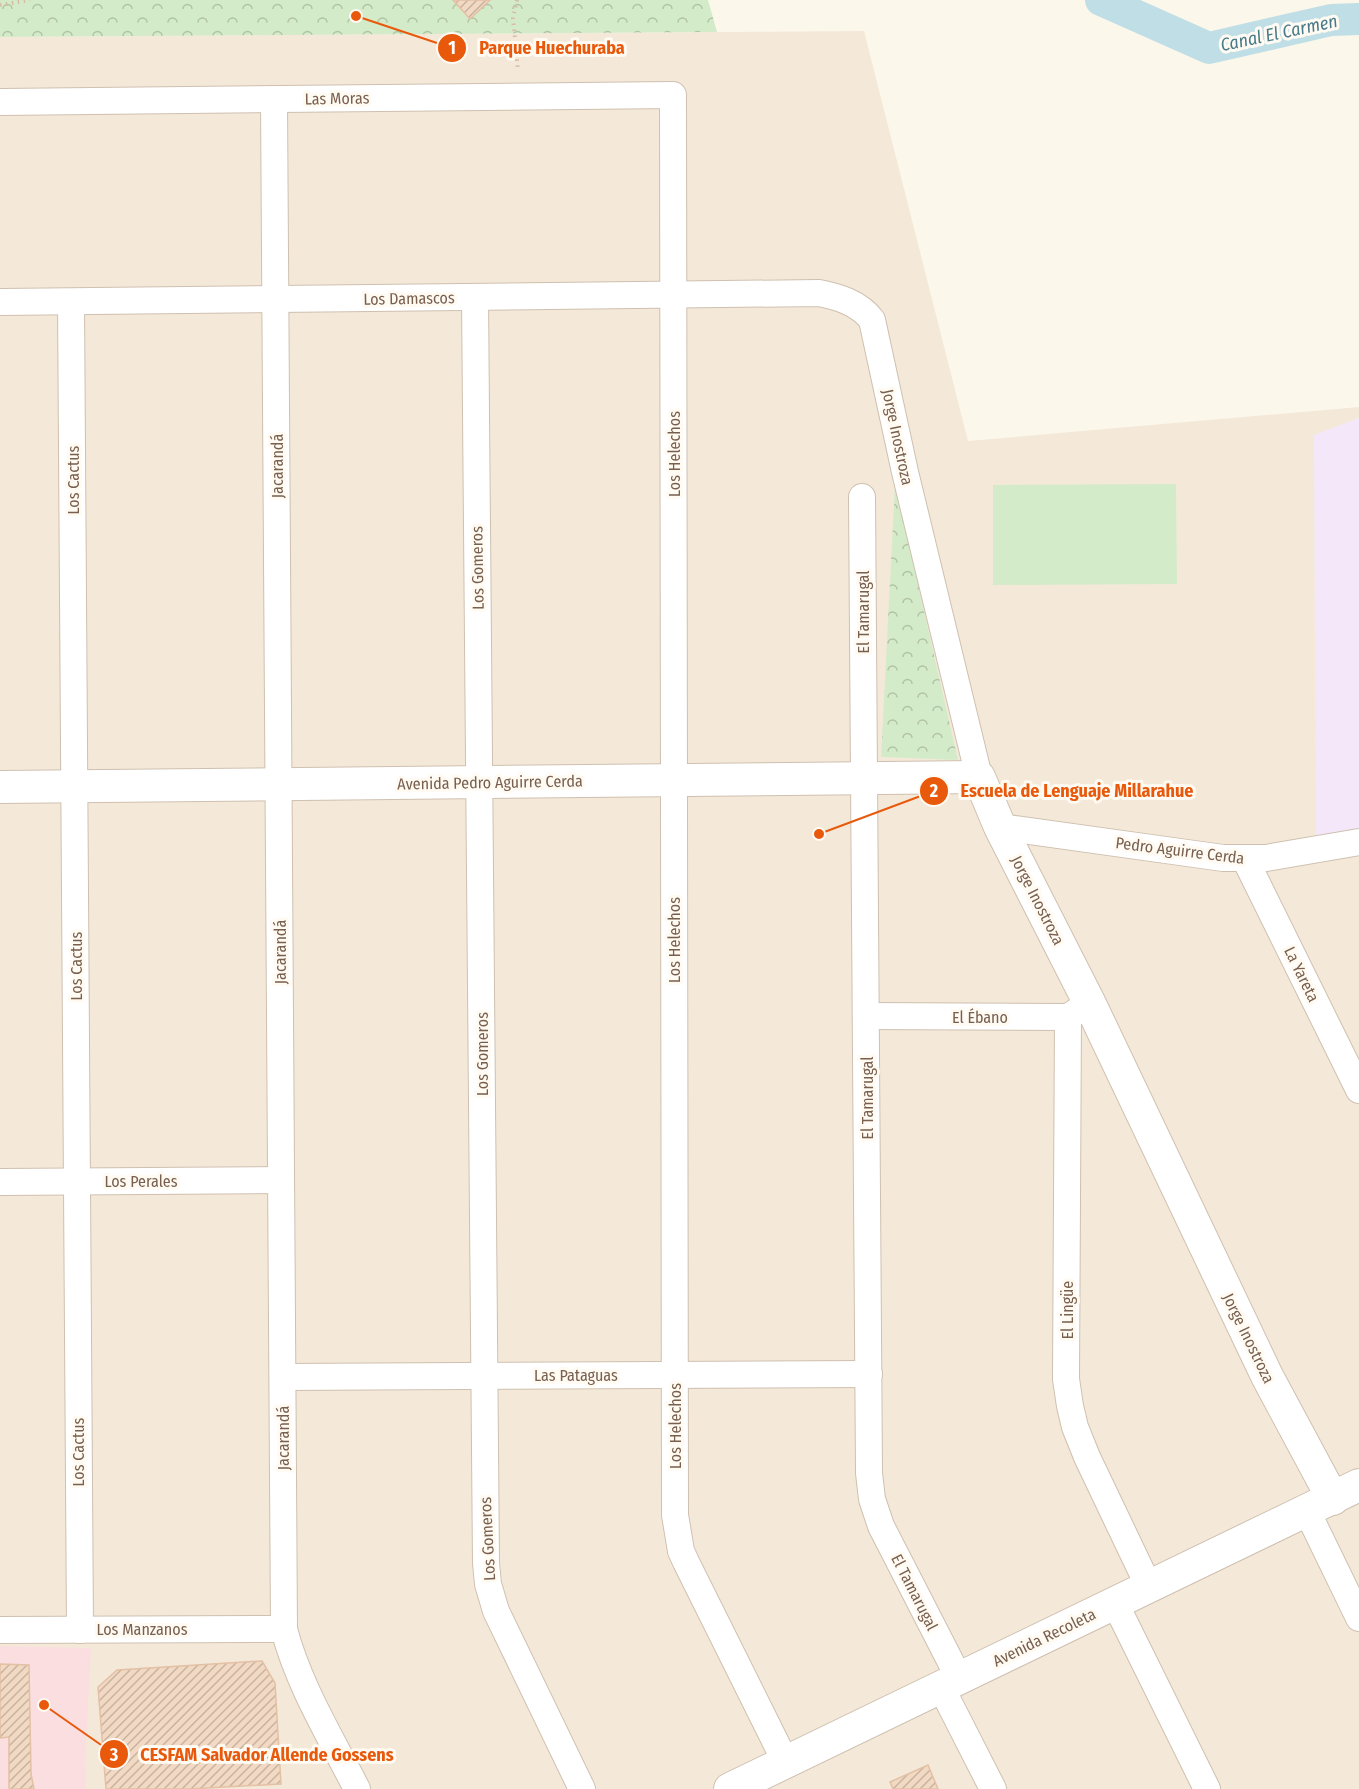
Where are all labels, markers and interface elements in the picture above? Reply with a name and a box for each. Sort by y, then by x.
water label: Canal El Carmen [1219,10,1339,56]
callout: Parque Huechuraba [437,30,637,66]
text: 1 [448,37,456,59]
text: Parque Huechuraba [479,37,625,59]
street label: Las Moras [304,88,370,109]
street label: Los Damascos [363,288,455,309]
street label: Jorge Inostroza [878,387,917,487]
street label: Los Helechos [665,411,684,497]
street label: Jacarandá [268,434,287,498]
street label: Los Cactus [64,445,83,514]
street label: Los Gomeros [467,526,488,610]
street label: El Tamarugal [854,570,873,654]
street label: Avenida Pedro Aguirre Cerda [397,771,583,794]
callout: Escuela de Lenguaje Millarahue [919,773,1206,809]
text: 2 [929,780,938,802]
text: Escuela de Lenguaje Millarahue [961,780,1193,802]
street label: Pedro Aguirre Cerda [1115,833,1246,868]
street label: Jorge Inostroza [1007,852,1068,948]
street label: Los Helechos [665,897,684,983]
street label: Jacarandá [271,920,290,984]
street label: Los Cactus [67,931,86,1000]
street label: La Yareta [1280,943,1323,1005]
street label: El Ébano [952,1008,1008,1027]
street label: Los Gomeros [473,1012,492,1096]
street label: El Tamarugal [858,1056,877,1140]
street label: Los Perales [104,1172,178,1191]
street label: El Lingüe [1058,1281,1077,1339]
street label: Jorge Inostroza [1219,1290,1279,1386]
street label: Las Pataguas [534,1366,618,1385]
street label: Los Helechos [666,1383,685,1469]
street label: Jacarandá [274,1406,293,1470]
street label: Los Cactus [69,1417,88,1486]
street label: Los Gomeros [476,1496,499,1581]
street label: El Tamarugal [887,1551,942,1634]
street label: Avenida Recoleta [990,1604,1099,1671]
street label: Los Manzanos [96,1620,188,1639]
callout: CESFAM Salvador Allende Gossens [99,1736,406,1772]
text: 3 [109,1744,119,1766]
text: CESFAM Salvador Allende Gossens [140,1744,394,1766]

